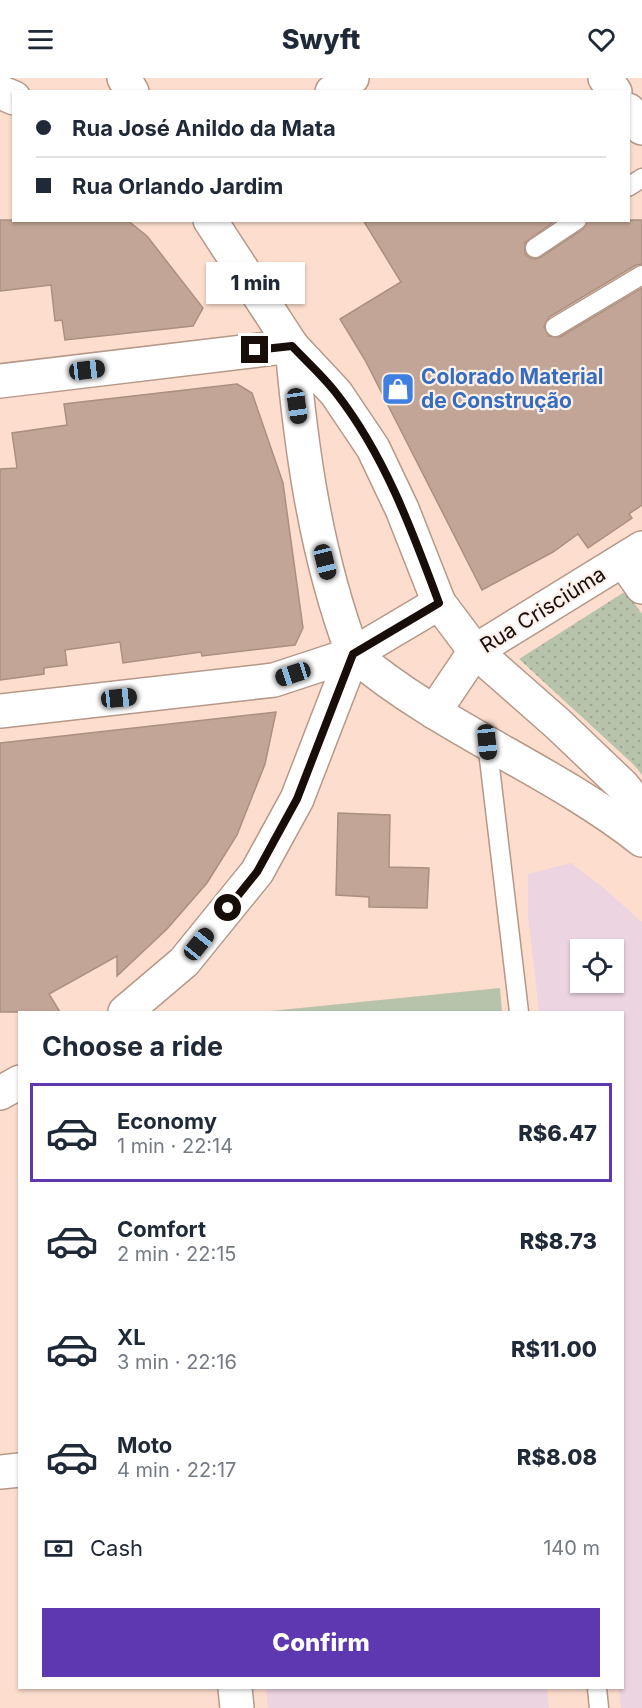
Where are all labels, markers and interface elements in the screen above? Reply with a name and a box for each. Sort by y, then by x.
icon: menu [24,23,57,56]
text: Swyft [282,23,360,56]
icon: heart [585,23,618,56]
text: Rua José Anildo da Mata [72,115,336,141]
text: Rua Orlando Jardim [72,173,283,199]
callout: 1 min [206,263,304,305]
text: 1 min [230,271,281,295]
route end [241,336,268,363]
car [68,359,106,381]
place label: Colorado Material de Construção [421,364,604,413]
shop icon: Colorado Material de Construção [380,371,416,407]
car [286,387,308,425]
car [312,542,338,582]
street label: Rua Crisciúma [475,561,610,658]
car [273,660,313,688]
car [100,687,138,709]
car [476,723,498,761]
route start [214,894,241,921]
car [181,924,217,964]
map controls [570,939,624,993]
button: locate [570,939,624,993]
text: Choose a ride [42,1030,223,1063]
icon: car [45,1106,99,1160]
text: Economy [117,1108,217,1134]
text: R$6.47 [518,1120,597,1146]
text: 1 min · 22:14 [117,1134,233,1158]
icon: car [45,1214,99,1268]
text: Comfort [117,1216,206,1242]
text: R$8.73 [520,1228,597,1254]
text: 2 min · 22:15 [117,1242,236,1266]
icon: car [45,1322,99,1376]
text: XL [117,1324,146,1350]
text: R$11.00 [511,1336,597,1362]
text: 3 min · 22:16 [117,1350,237,1374]
icon: car [45,1430,99,1484]
text: Moto [117,1432,172,1458]
text: R$8.08 [517,1444,597,1470]
text: 4 min · 22:17 [117,1458,236,1482]
icon: cash [42,1532,75,1565]
text: Cash [90,1535,143,1561]
text: 140 m [543,1536,600,1560]
button: Confirm [42,1608,600,1677]

